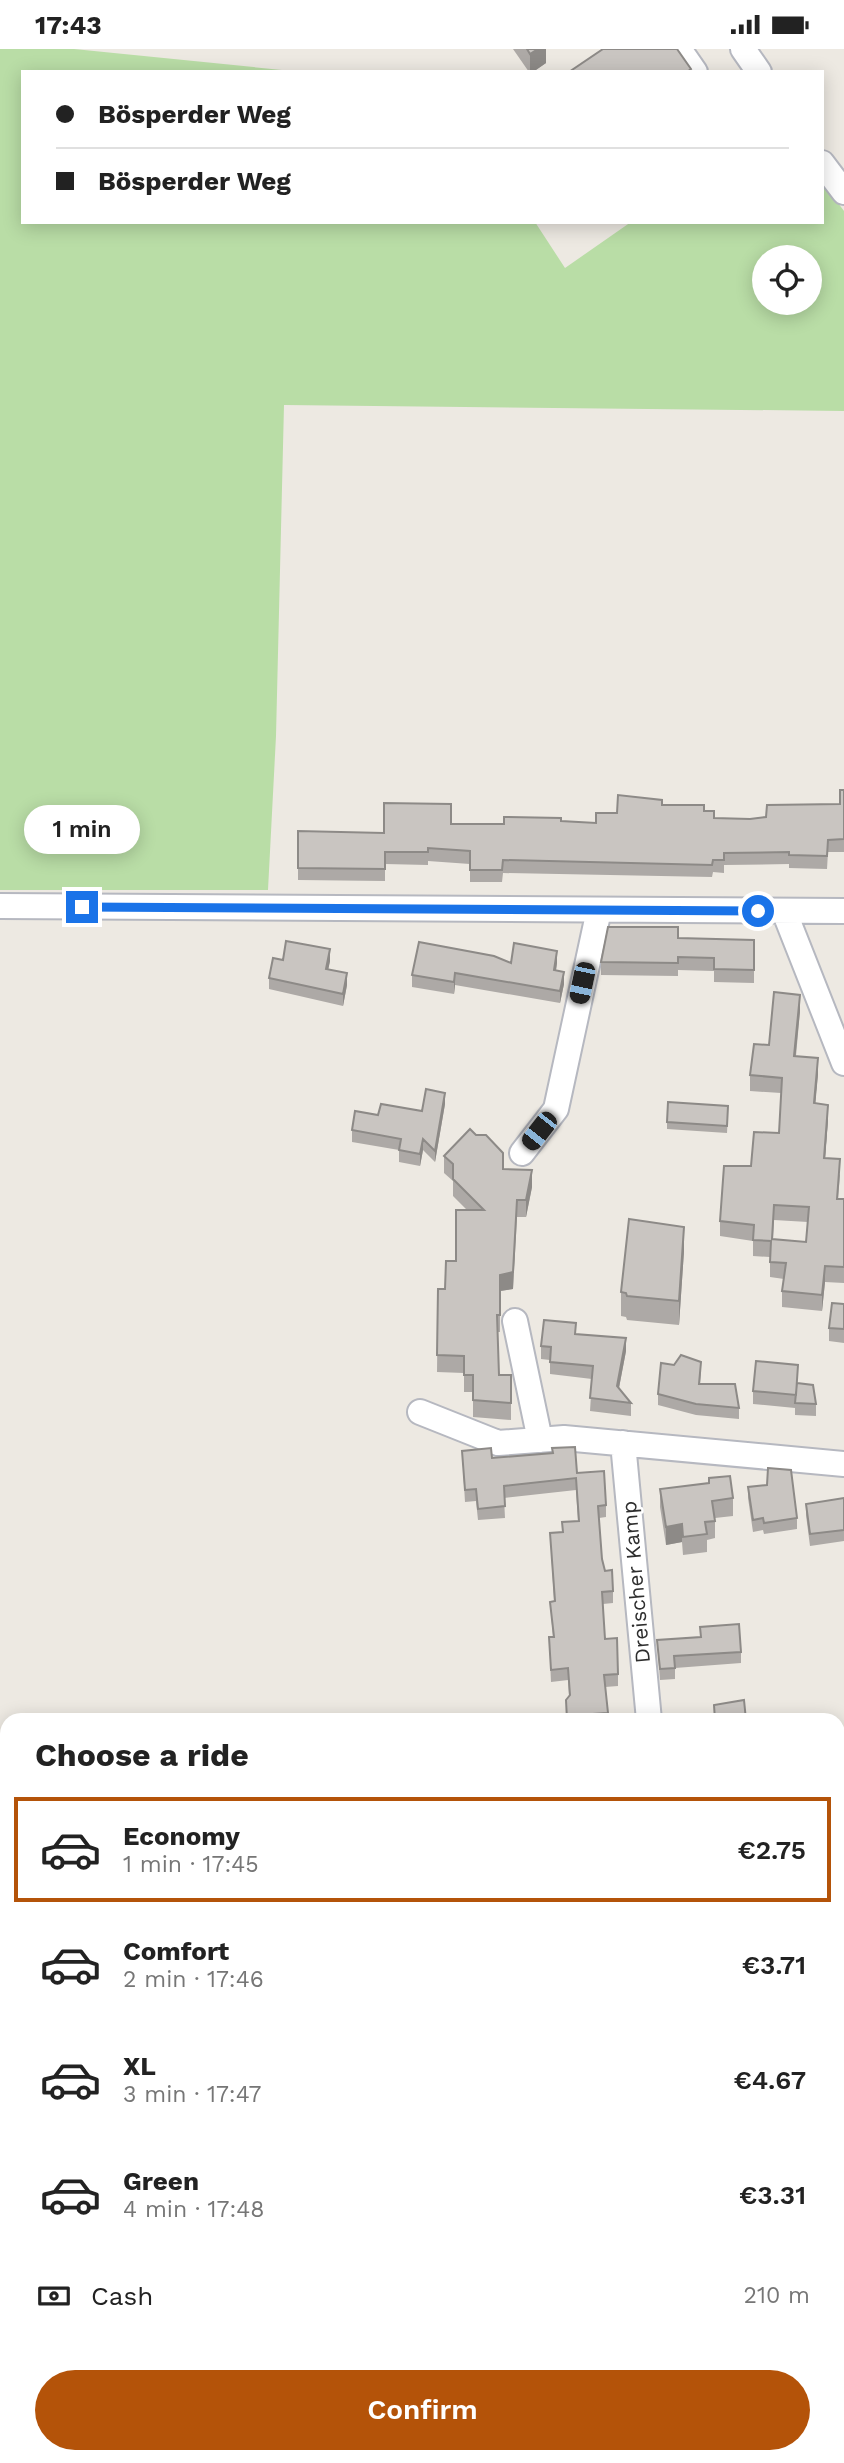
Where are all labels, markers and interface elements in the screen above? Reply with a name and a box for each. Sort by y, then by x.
text: 17:43 [35,10,102,40]
text: Bösperder Weg [98,99,291,129]
text: Bösperder Weg [98,166,291,196]
map controls [752,245,822,315]
button: locate [752,245,822,315]
callout: 1 min [24,805,140,855]
text: 1 min [52,816,112,843]
route end [66,891,98,923]
route start [742,895,774,927]
car [568,960,597,1006]
car [518,1108,561,1154]
street label: Dreischer Kamp [616,1500,655,1664]
text: Choose a ride [35,1736,249,1774]
icon: car [39,1818,102,1881]
text: Economy [123,1821,240,1851]
text: €2.75 [737,1835,806,1865]
text: 1 min · 17:45 [123,1851,259,1878]
icon: car [39,1933,102,1996]
text: Comfort [123,1936,229,1966]
text: €3.71 [742,1950,806,1980]
text: 2 min · 17:46 [123,1966,264,1993]
icon: car [39,2048,102,2111]
text: XL [123,2051,156,2081]
text: €4.67 [734,2065,806,2095]
text: 3 min · 17:47 [123,2081,261,2108]
icon: car [39,2163,102,2226]
text: Green [123,2166,199,2196]
text: €3.31 [739,2180,806,2210]
text: 4 min · 17:48 [123,2196,265,2223]
icon: cash [35,2277,73,2315]
text: Cash [91,2281,153,2311]
text: 210 m [744,2282,810,2309]
button: Confirm [35,2370,810,2450]

